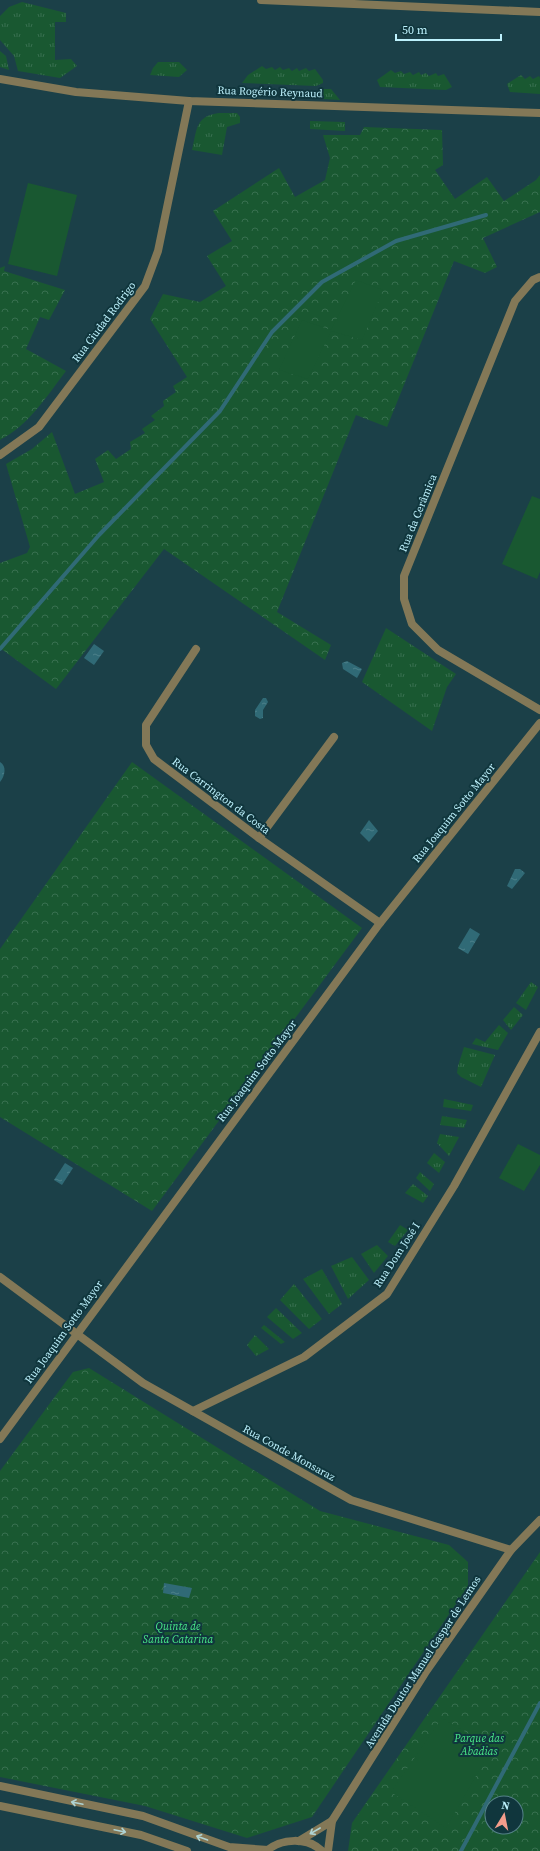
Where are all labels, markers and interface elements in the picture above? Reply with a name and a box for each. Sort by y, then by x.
scale bar [396,16,501,42]
text: 50 m [402,22,428,38]
street label: Rua Rogério Reynaud [217,83,324,101]
street label: Rua Ciudad Rodrigo [69,279,139,365]
street label: Rua da Cerâmica [396,471,441,554]
street label: Rua Carrington da Costa [169,754,273,838]
street label: Rua Joaquim Sotto Mayor [409,760,499,866]
street label: Rua Joaquim Sotto Mayor [214,1017,301,1125]
street label: Rua Dom José I [370,1220,424,1290]
street label: Rua Joaquim Sotto Mayor [21,1277,107,1387]
street label: Rua Conde Monsaraz [240,1421,338,1485]
street label: Avenida Doutor Manuel Gaspar de Lemos [362,1573,485,1751]
park label: Quinta de Santa Catarina [143,1619,214,1647]
park label: Parque das Abadias [453,1731,504,1759]
north arrow [484,1795,524,1835]
one-way arrow [71,1798,84,1806]
text: N [500,1798,511,1814]
one-way arrow [114,1827,127,1835]
one-way arrow [309,1827,321,1835]
one-way arrow [197,1833,209,1841]

